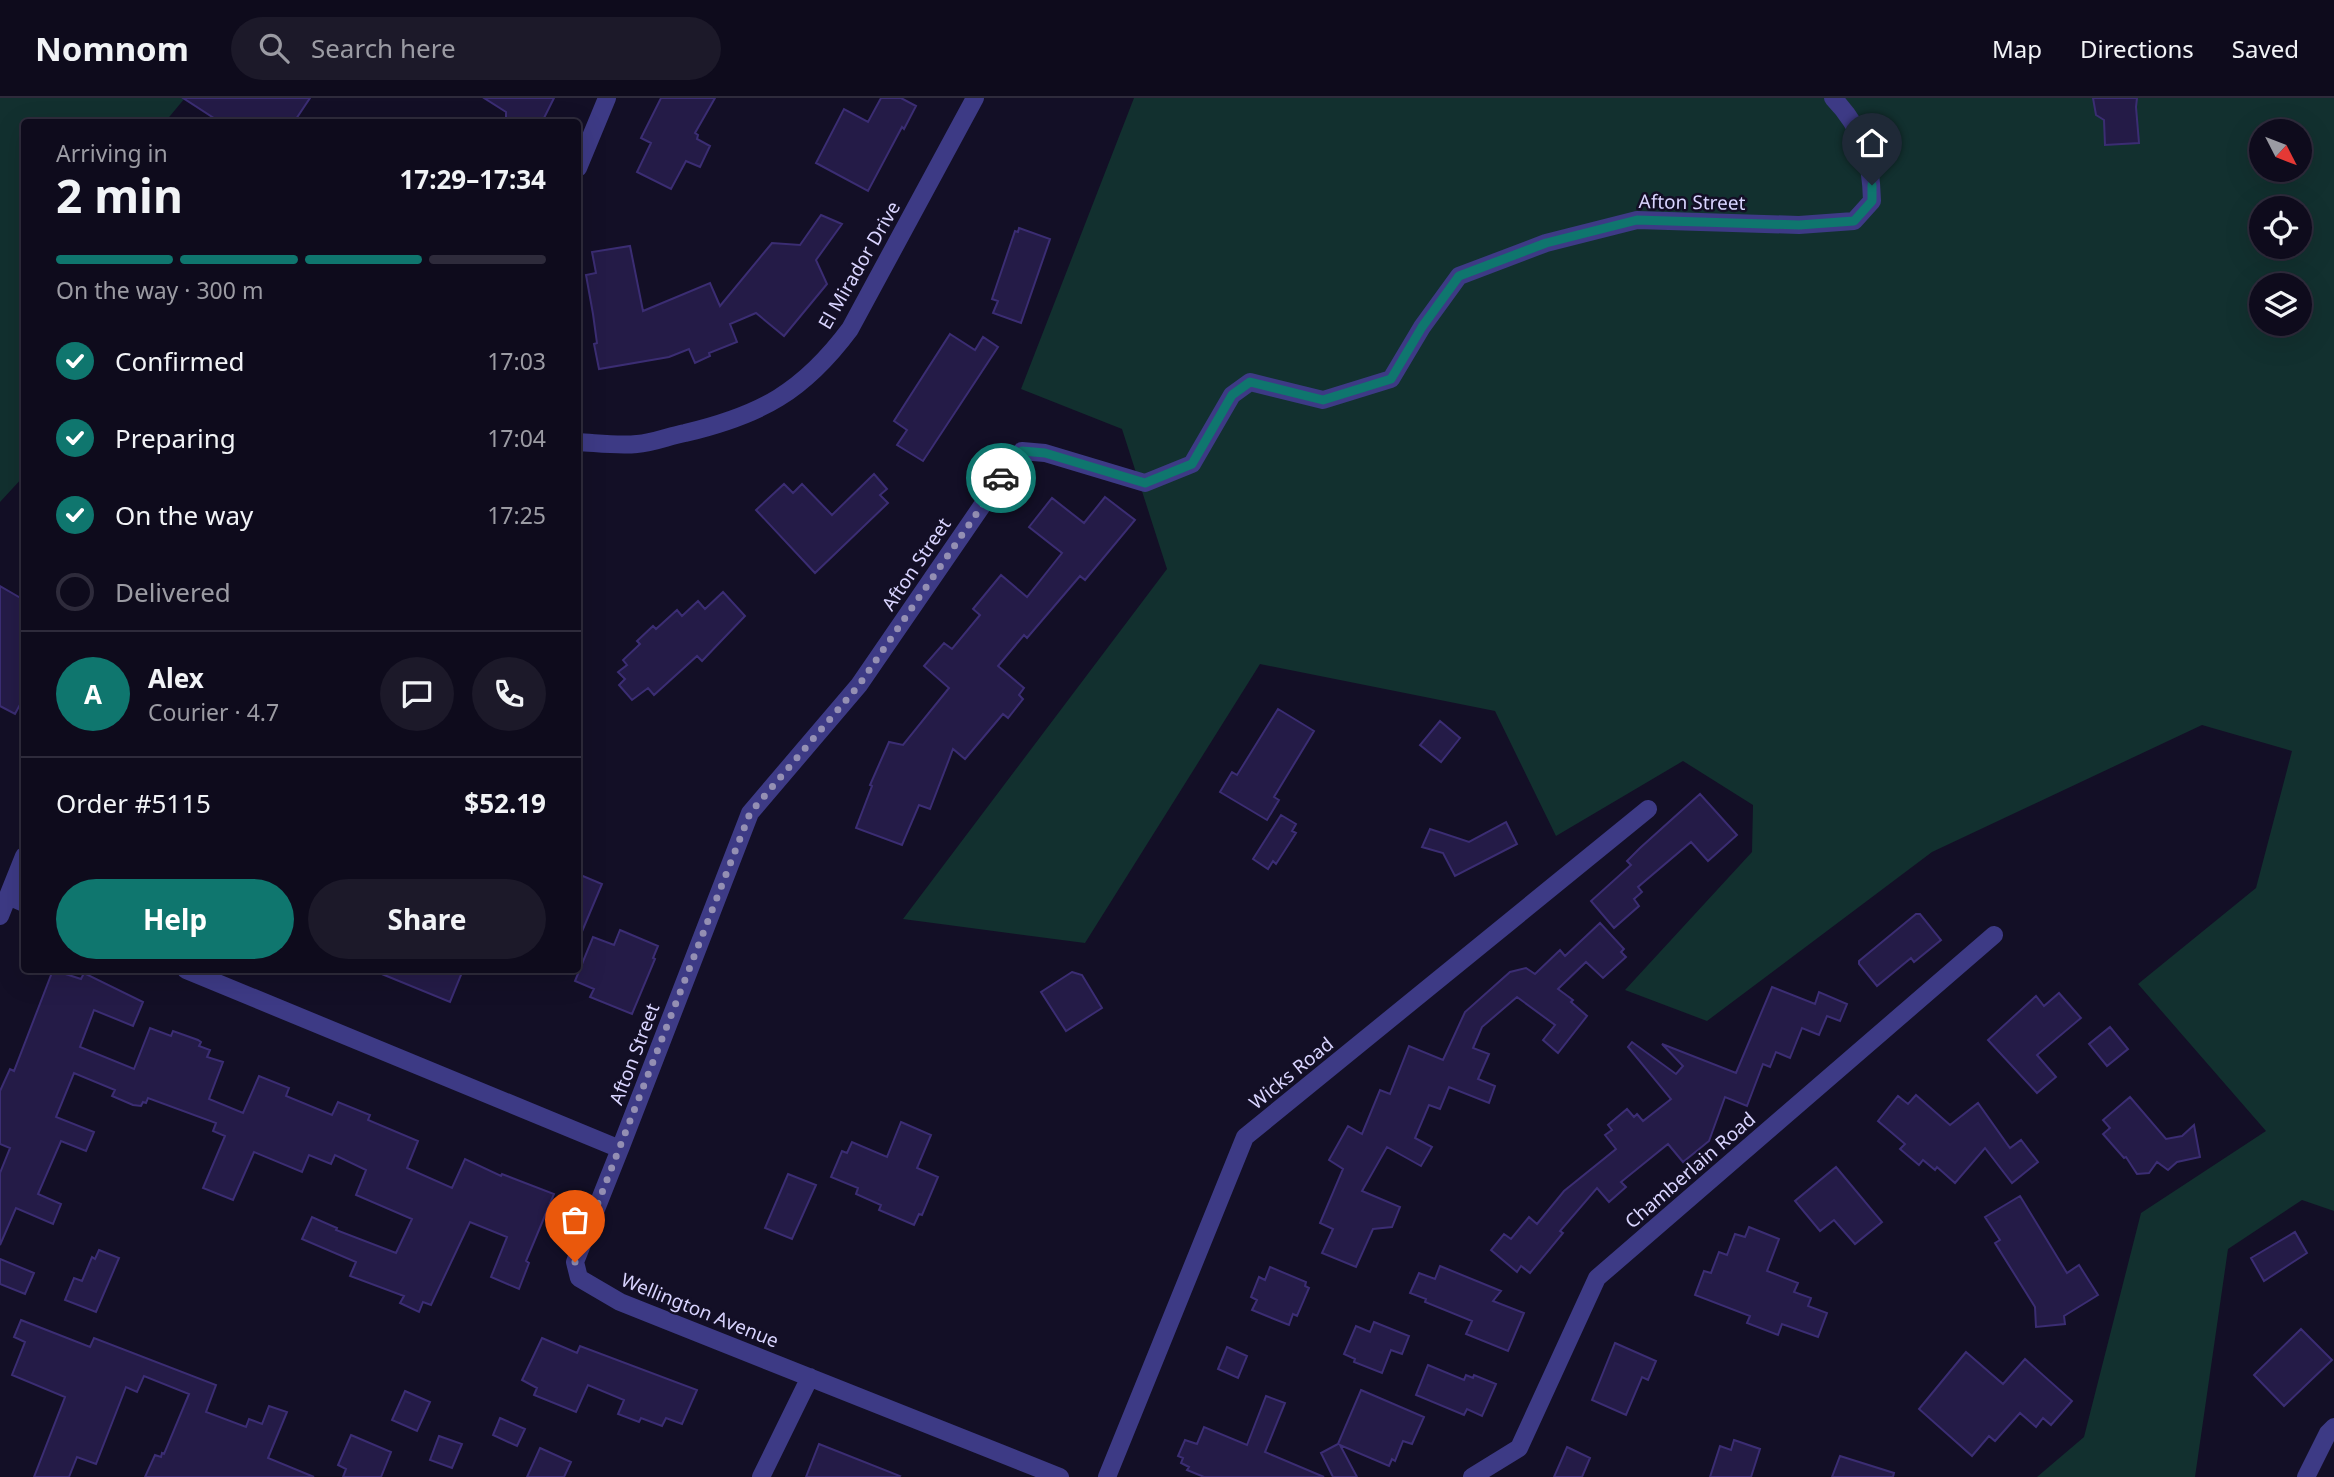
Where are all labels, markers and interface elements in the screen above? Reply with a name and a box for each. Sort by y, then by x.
search box [231,17,721,80]
text: Nomnom [35,26,189,71]
icon: search [255,29,293,67]
text: Search here [311,30,456,66]
text: Map [1992,32,2042,65]
text: Directions [2080,32,2194,65]
text: Saved [2232,32,2299,65]
pin [1842,113,1902,185]
north arrow [2249,119,2312,182]
map controls [2249,119,2312,336]
icon: home [1853,124,1891,162]
text: Arriving in [56,137,168,169]
text: 17:29–17:34 [399,161,546,197]
text: 2 min [56,164,183,226]
street label: Afton Street [1638,188,1746,216]
street label: El Mirador Drive [812,196,906,334]
button: locate [2249,196,2312,259]
button: layers [2249,273,2312,336]
text: On the way · 300 m [56,274,263,306]
icon: check [56,342,94,380]
text: Confirmed [115,343,245,379]
text: 17:03 [487,345,546,377]
icon: check [56,419,94,457]
text: Preparing [115,420,236,456]
text: 17:04 [487,422,546,454]
courier [966,443,1036,513]
icon: car [982,459,1020,497]
icon: check [56,496,94,534]
text: On the way [115,497,253,533]
text: 17:25 [487,499,546,531]
street label: Afton Street [875,512,957,616]
text: Delivered [115,574,231,610]
button: chat [380,657,454,731]
button: phone [472,657,546,731]
text: Alex [148,660,204,696]
text: A [84,676,102,712]
text: Courier · 4.7 [148,696,279,728]
text: Order #5115 [56,785,211,821]
text: $52.19 [464,785,546,821]
button: Help [56,879,294,959]
button: Share [308,879,546,959]
street label: Afton Street [603,999,665,1108]
street label: Wicks Road [1243,1031,1339,1115]
street label: Chamberlain Road [1619,1106,1761,1234]
pin [545,1190,605,1262]
icon: bag [556,1201,594,1239]
street label: Wellington Avenue [617,1267,783,1353]

